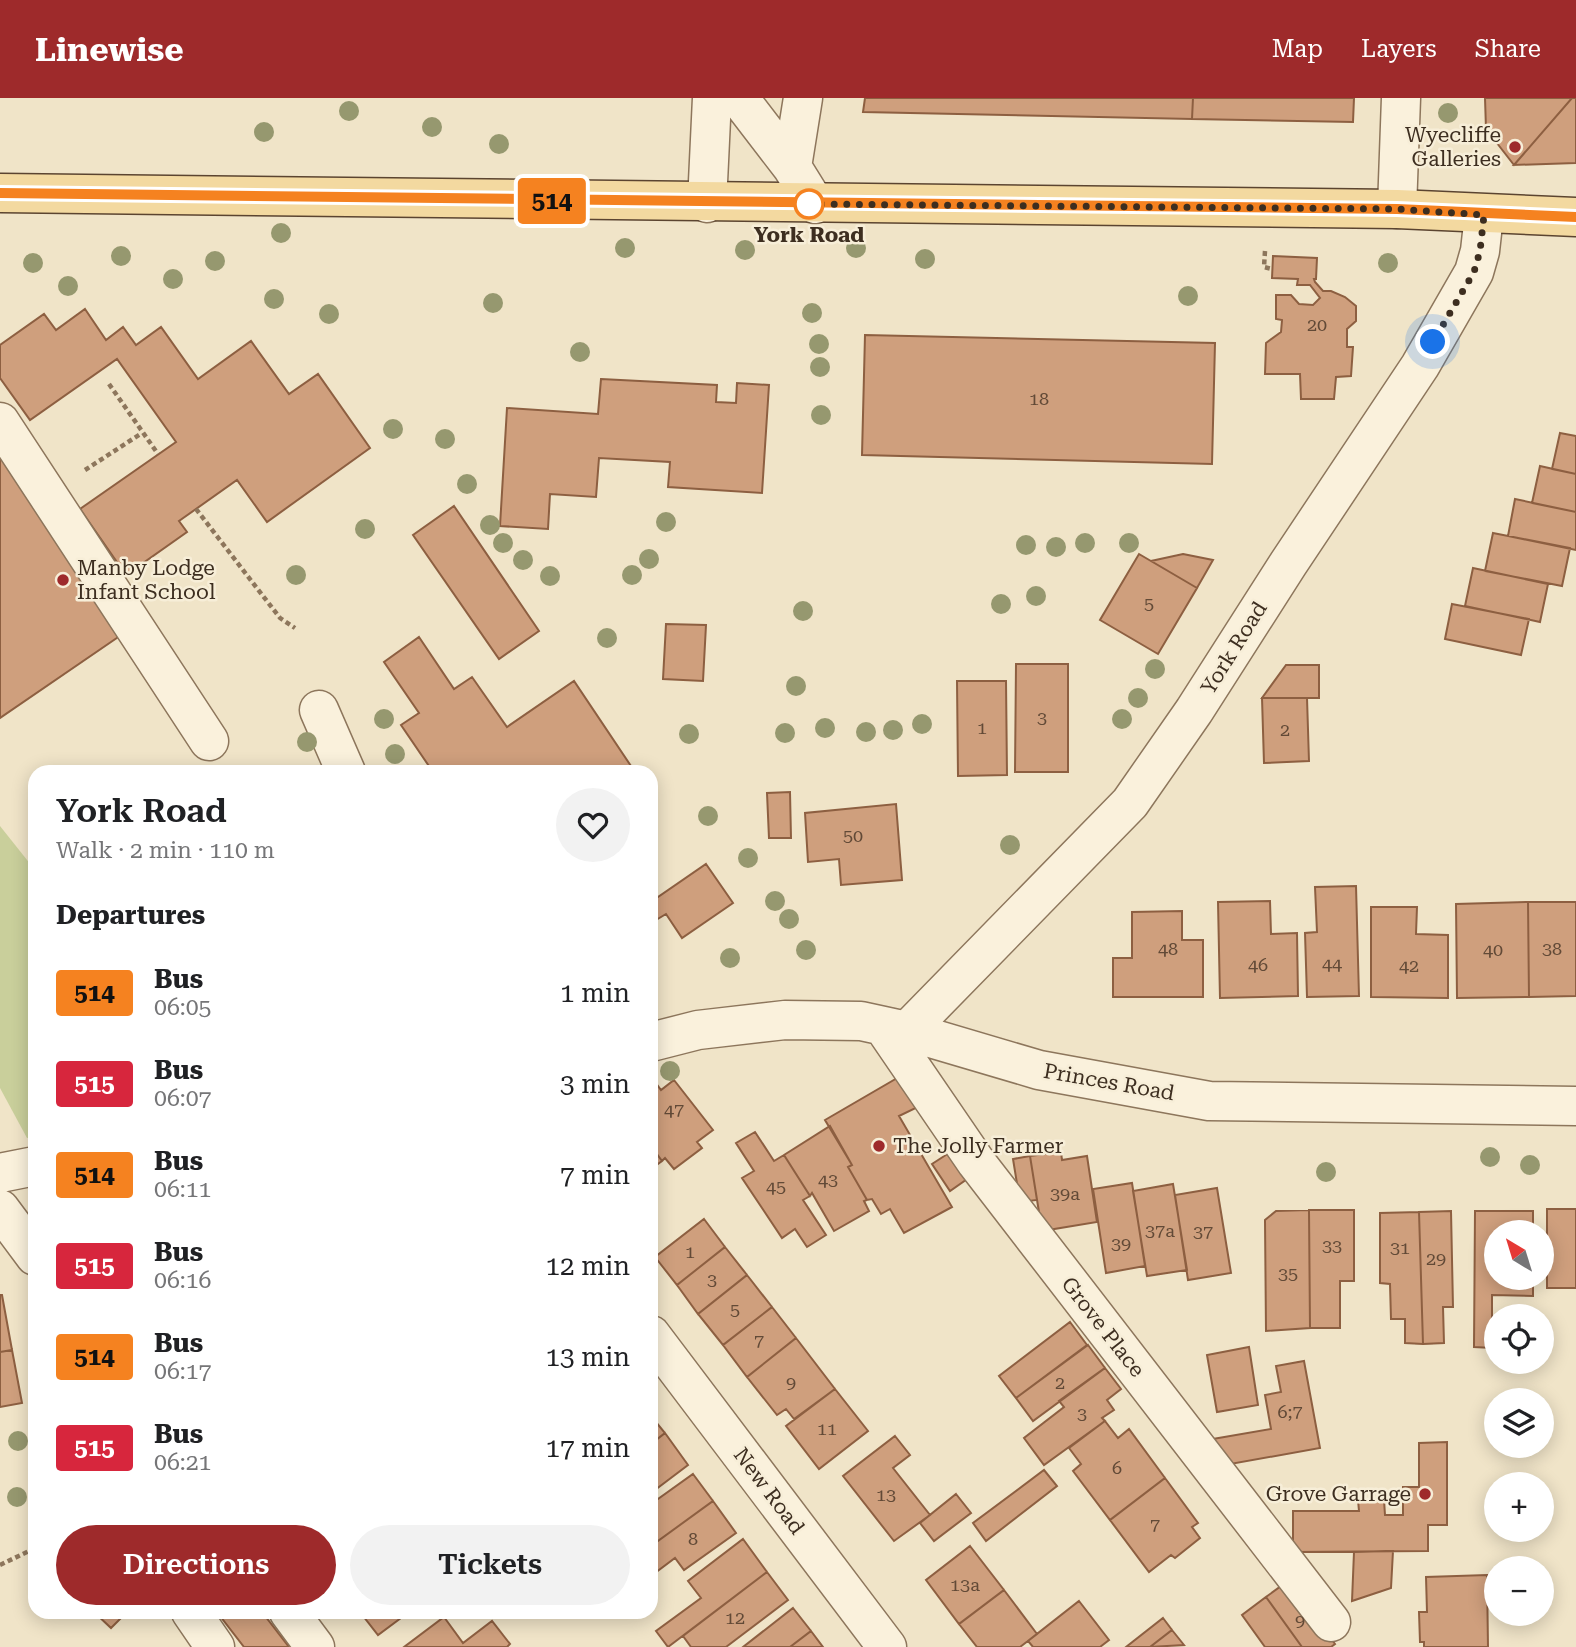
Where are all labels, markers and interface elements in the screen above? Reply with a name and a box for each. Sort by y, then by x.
text: Linewise [35,30,184,69]
text: Map [1272,35,1323,63]
text: Layers [1361,35,1437,63]
text: Share [1475,35,1541,63]
place label: Wyecliffe Galleries [1405,123,1501,171]
marker: Wyecliffe Galleries [1507,139,1523,155]
line badge: 514 [512,178,592,224]
text: 514 [532,187,572,215]
marker: York Road [794,189,824,219]
place label: York Road [754,223,864,247]
house number: 20 [1307,314,1327,335]
your location [1415,324,1450,359]
house number: 18 [1029,388,1049,409]
place label: Manby Lodge Infant School [77,556,216,604]
marker: Manby Lodge Infant School [55,572,71,588]
house number: 5 [1144,593,1154,614]
street label: York Road [1196,597,1272,699]
house number: 3 [1037,707,1047,728]
house number: 1 [977,717,987,738]
house number: 2 [1280,719,1290,740]
button: heart [556,788,630,862]
text: York Road [56,791,227,830]
house number: 50 [843,825,863,846]
text: Walk · 2 min · 110 m [56,837,275,864]
text: Departures [56,900,205,930]
house number: 48 [1158,938,1178,959]
house number: 38 [1542,938,1562,959]
house number: 40 [1483,939,1503,960]
house number: 44 [1322,953,1342,974]
house number: 46 [1248,954,1268,975]
house number: 42 [1399,955,1419,976]
text: Bus [154,964,203,994]
text: 1 min [560,978,630,1008]
text: 514 [74,979,115,1007]
text: 06:05 [154,994,211,1021]
text: Bus [154,1055,203,1085]
street label: Princes Road [1042,1059,1177,1105]
text: 3 min [560,1069,630,1099]
text: 515 [74,1070,115,1098]
text: 06:07 [154,1085,211,1112]
house number: 47 [664,1099,684,1120]
place label: The Jolly Farmer [893,1134,1064,1158]
marker: The Jolly Farmer [871,1138,887,1154]
text: Bus [154,1146,203,1176]
text: 7 min [560,1160,630,1190]
text: 514 [74,1161,115,1189]
house number: 43 [818,1169,838,1190]
text: 06:11 [154,1176,211,1203]
house number: 45 [766,1176,786,1197]
house number: 39a [1050,1183,1080,1204]
house number: 37a [1145,1220,1175,1241]
north arrow [1484,1220,1554,1290]
map controls [1484,1220,1554,1626]
house number: 37 [1193,1221,1213,1242]
house number: 39 [1111,1233,1131,1254]
house number: 33 [1322,1235,1342,1256]
text: Bus [154,1237,203,1267]
house number: 31 [1390,1237,1410,1258]
house number: 1 [685,1241,695,1262]
house number: 29 [1426,1248,1446,1269]
text: 12 min [546,1251,630,1281]
text: 515 [74,1252,115,1280]
house number: 35 [1278,1263,1298,1284]
text: 06:16 [154,1267,211,1294]
house number: 3 [707,1269,717,1290]
street label: Grove Place [1057,1272,1149,1382]
house number: 5 [730,1299,740,1320]
button: locate [1484,1304,1554,1374]
text: Bus [154,1328,203,1358]
house number: 7 [754,1330,764,1351]
text: 13 min [546,1342,630,1372]
text: 514 [74,1343,115,1371]
text: 06:17 [154,1358,211,1385]
house number: 9 [786,1372,796,1393]
house number: 2 [1055,1372,1065,1393]
button: layers [1484,1388,1554,1458]
house number: 6;7 [1277,1401,1303,1422]
house number: 3 [1077,1403,1087,1424]
house number: 11 [817,1418,837,1439]
text: Bus [154,1419,203,1449]
text: 17 min [546,1433,630,1463]
text: 515 [74,1434,115,1462]
street label: New Road [729,1443,810,1539]
text: 06:21 [154,1449,211,1476]
house number: 6 [1112,1457,1122,1478]
button: + [1484,1472,1554,1542]
place label: Grove Garrage [1266,1482,1411,1506]
house number: 13 [876,1484,896,1505]
marker: Grove Garrage [1417,1486,1433,1502]
house number: 7 [1150,1514,1160,1535]
button: Directions [56,1525,336,1605]
button: Tickets [350,1525,630,1605]
house number: 8 [688,1528,698,1549]
button: − [1484,1556,1554,1626]
house number: 13a [950,1574,980,1595]
house number: 12 [725,1607,745,1628]
house number: 9 [1295,1610,1305,1631]

